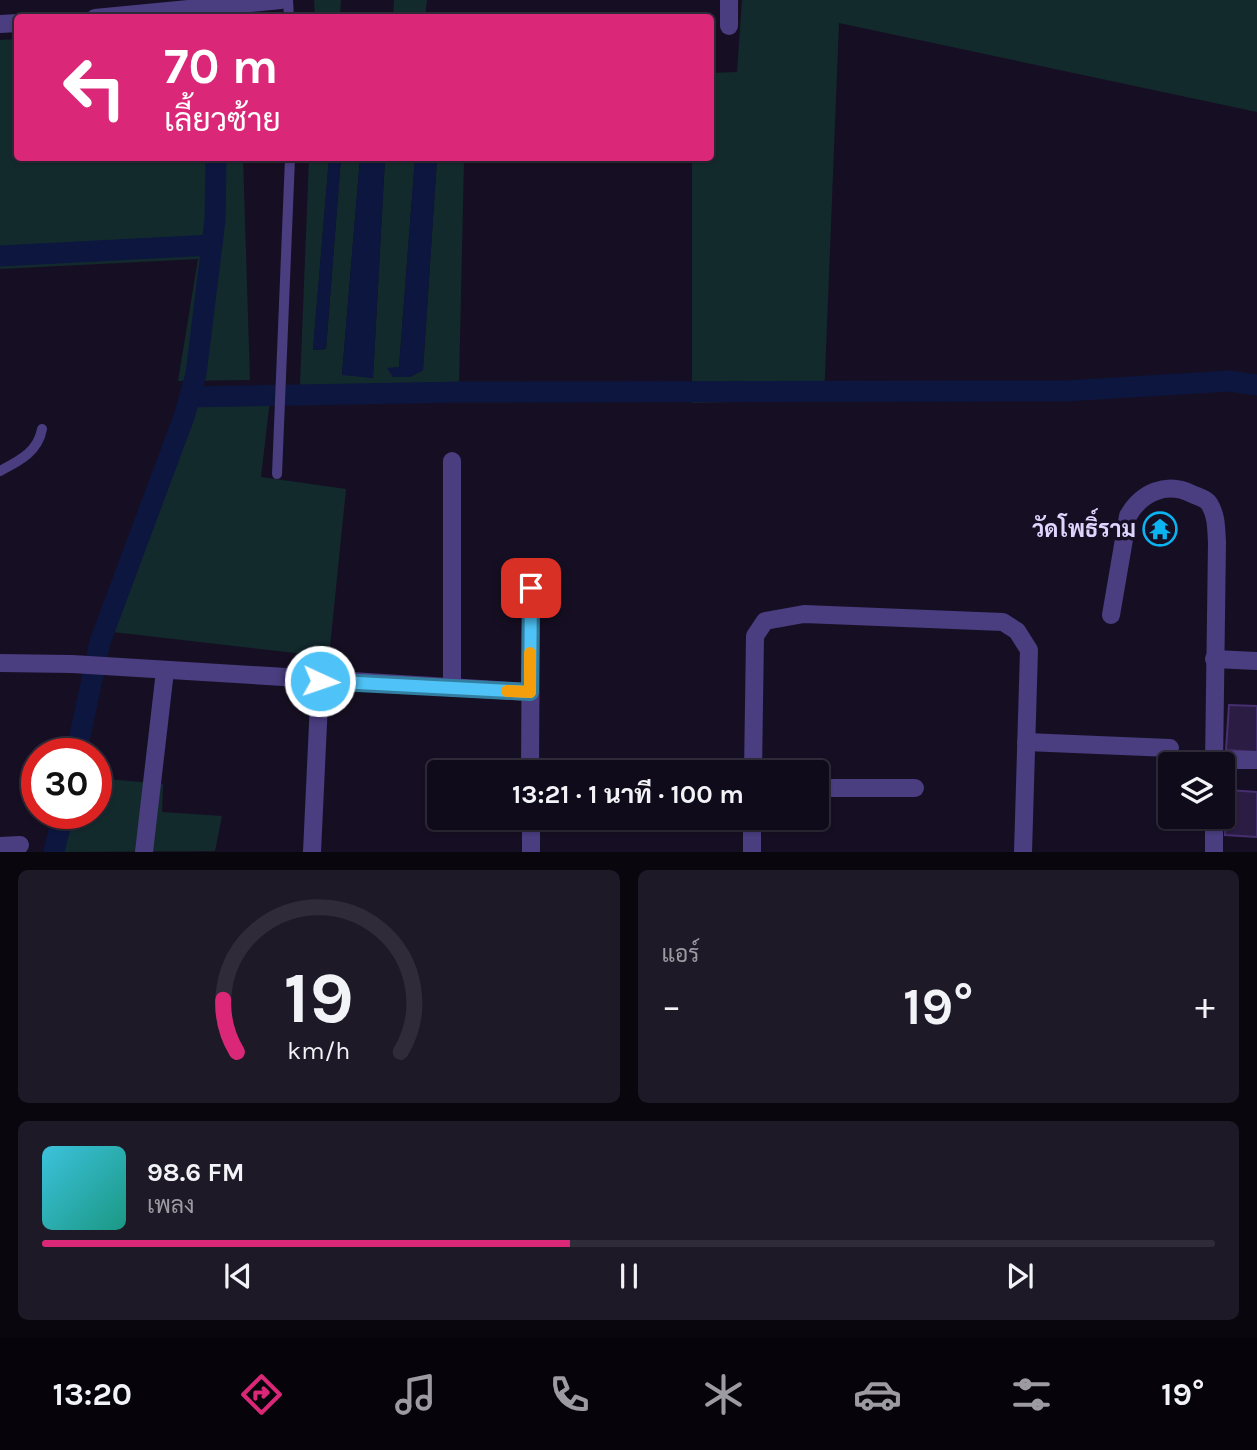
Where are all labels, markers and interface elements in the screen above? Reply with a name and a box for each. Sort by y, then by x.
text: 70 m [164,38,278,95]
icon: left [49,42,140,133]
text: เลี้ยวซ้าย [164,102,281,139]
place label: วัดโพธิ์ราม [1032,508,1136,543]
temple icon: วัดโพธิ์ราม [1141,510,1179,548]
pin [501,558,561,618]
icon: arrive [512,569,550,607]
position arrow [283,644,357,718]
speed limit sign: 30 [21,738,112,829]
map controls [1158,752,1235,829]
button: layers [1158,752,1235,829]
text: 13:21 · 1 นาที · 100 m [512,779,744,810]
text: แอร์ [662,941,699,968]
text: 19 [284,956,354,1041]
text: 19° [903,976,973,1037]
text: − [662,984,681,1029]
text: + [1195,984,1215,1029]
text: km/h [287,1036,350,1065]
text: 98.6 FM [147,1157,245,1188]
text: เพลง [147,1192,194,1219]
icon: previous [219,1257,257,1295]
icon: pause [610,1257,648,1295]
icon: next [1001,1257,1039,1295]
icon: directions [237,1370,286,1419]
icon: music [391,1370,440,1419]
icon: phone [545,1370,594,1419]
icon: climate [699,1370,748,1419]
icon: car [853,1370,902,1419]
icon: filters [1007,1370,1056,1419]
text: 13:20 [53,1376,132,1413]
text: 19° [1161,1376,1204,1413]

